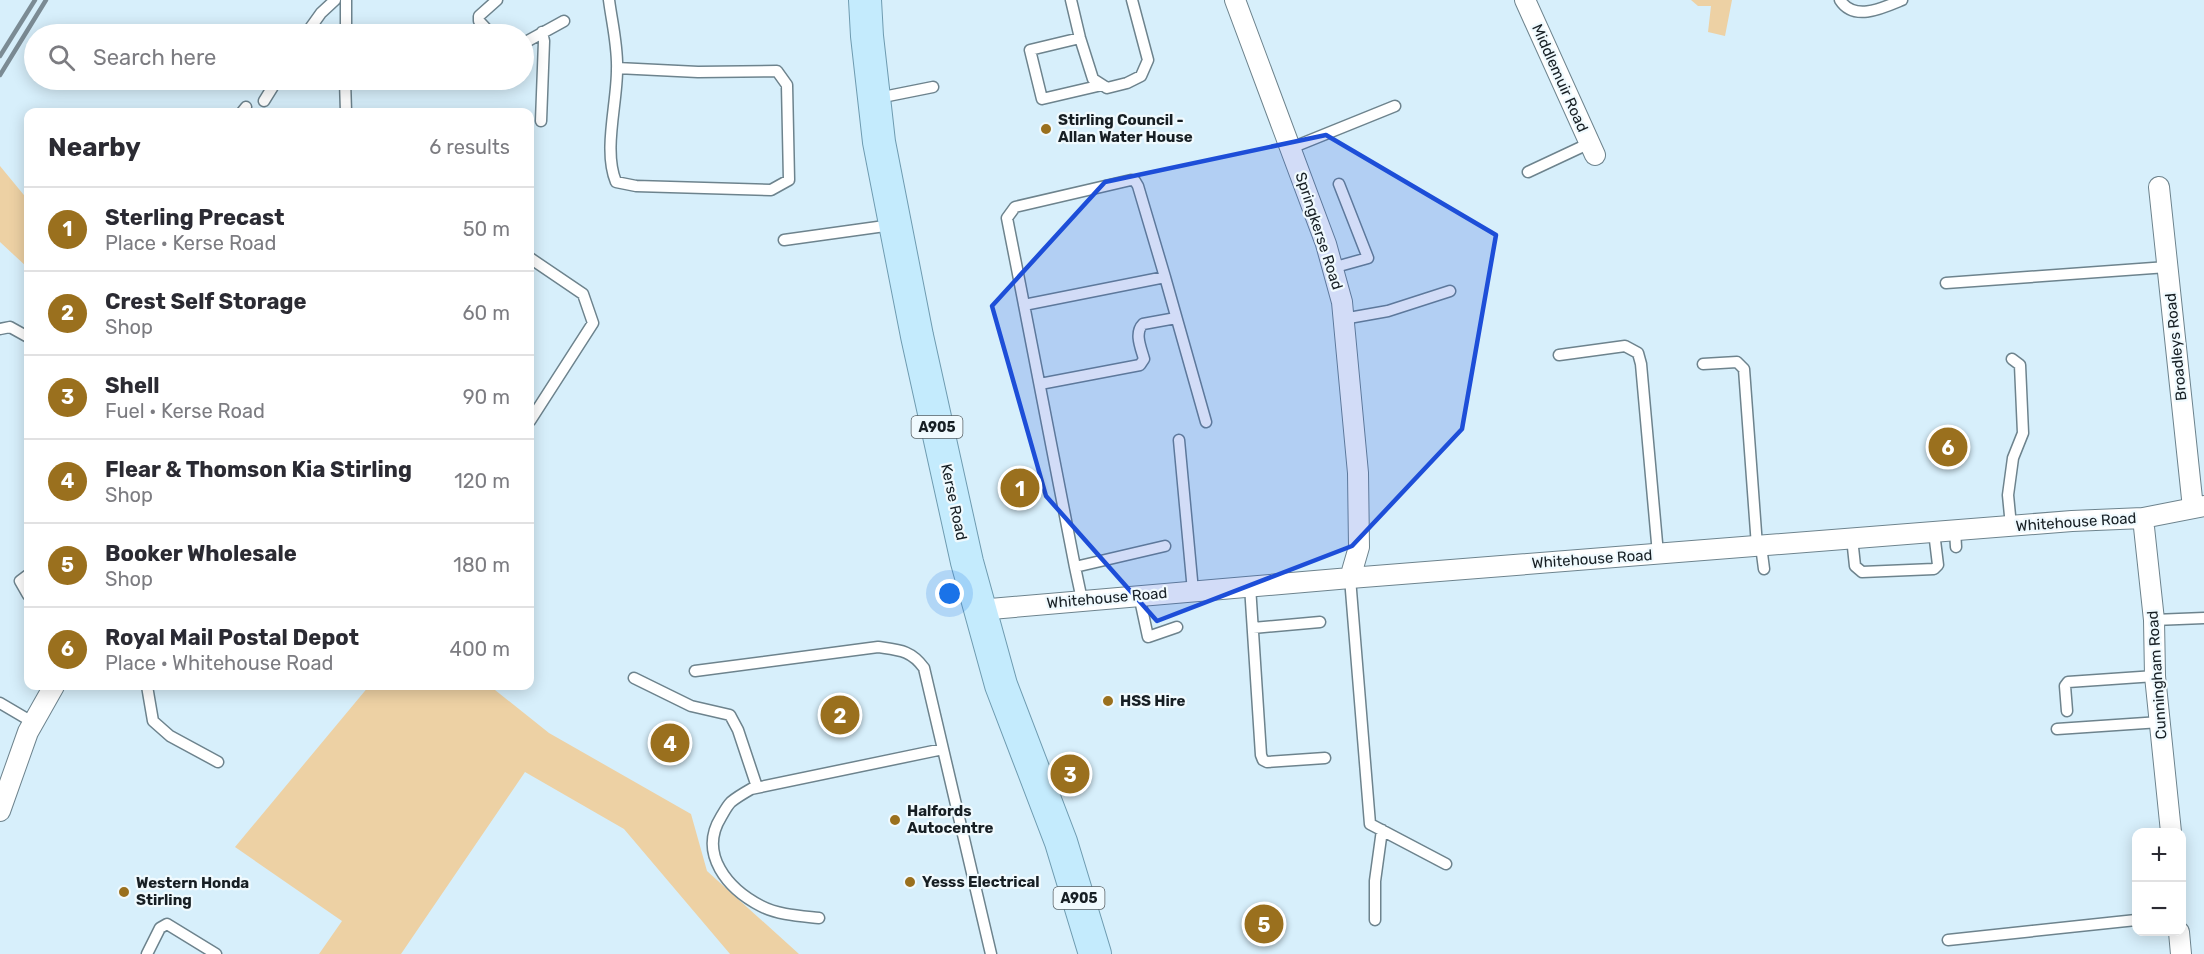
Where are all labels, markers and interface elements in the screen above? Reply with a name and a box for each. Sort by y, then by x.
street label: Middlemuir Road [1528,21,1592,135]
search box [24,24,534,90]
icon: search [45,41,78,74]
text: Search here [93,44,216,71]
place label: Stirling Council - Allan Water House [1058,111,1193,146]
marker: Stirling Council - Allan Water House [1039,122,1053,136]
text: Nearby [48,132,141,163]
text: 6 results [429,135,510,159]
street label: Springkerse Road [1292,170,1346,292]
text: Sterling Precast [105,204,284,231]
text: 1 [63,217,72,241]
text: 50 m [463,217,510,241]
text: Place · Kerse Road [105,231,276,255]
text: Crest Self Storage [105,288,307,315]
street label: Broadleys Road [2161,292,2191,402]
text: 2 [61,301,74,325]
text: 60 m [463,301,510,325]
text: Shop [105,315,153,339]
text: Shell [105,372,160,399]
text: 3 [61,385,74,409]
text: 90 m [463,385,510,409]
text: Fuel · Kerse Road [105,399,265,423]
road number: A905 [912,416,962,438]
pin: 6 [1928,424,1968,470]
text: Flear & Thomson Kia Stirling [105,456,412,483]
street label: Kerse Road [937,462,971,542]
pin: 1 [1000,466,1040,510]
text: 4 [61,469,74,493]
text: 120 m [454,469,510,493]
text: Shop [105,483,153,507]
street label: Whitehouse Road [2015,509,2137,535]
text: Booker Wholesale [105,540,297,567]
street label: Whitehouse Road [1531,546,1653,572]
text: 5 [61,553,74,577]
text: 180 m [453,553,510,577]
text: Shop [105,567,153,591]
your location [935,579,964,608]
street label: Whitehouse Road [1046,584,1168,612]
street label: Cunningham Road [2144,610,2170,740]
text: Royal Mail Postal Depot [105,624,359,651]
text: 6 [61,637,74,661]
text: 400 m [450,637,510,661]
text: Place · Whitehouse Road [105,651,334,675]
pin: 2 [820,692,860,738]
place label: HSS Hire [1120,692,1185,710]
marker: HSS Hire [1101,694,1115,708]
pin: 4 [650,720,690,766]
pin: 3 [1050,752,1090,796]
place label: Halfords Autocentre [907,802,994,837]
marker: Halfords Autocentre [888,813,902,827]
map controls [2132,828,2186,936]
button: + [2132,828,2186,882]
place label: Yesss Electrical [922,873,1040,891]
place label: Western Honda Stirling [136,874,249,909]
marker: Yesss Electrical [903,875,917,889]
button: − [2132,882,2186,936]
marker: Western Honda Stirling [117,885,131,899]
road number: A905 [1054,887,1104,909]
pin: 5 [1244,902,1284,946]

